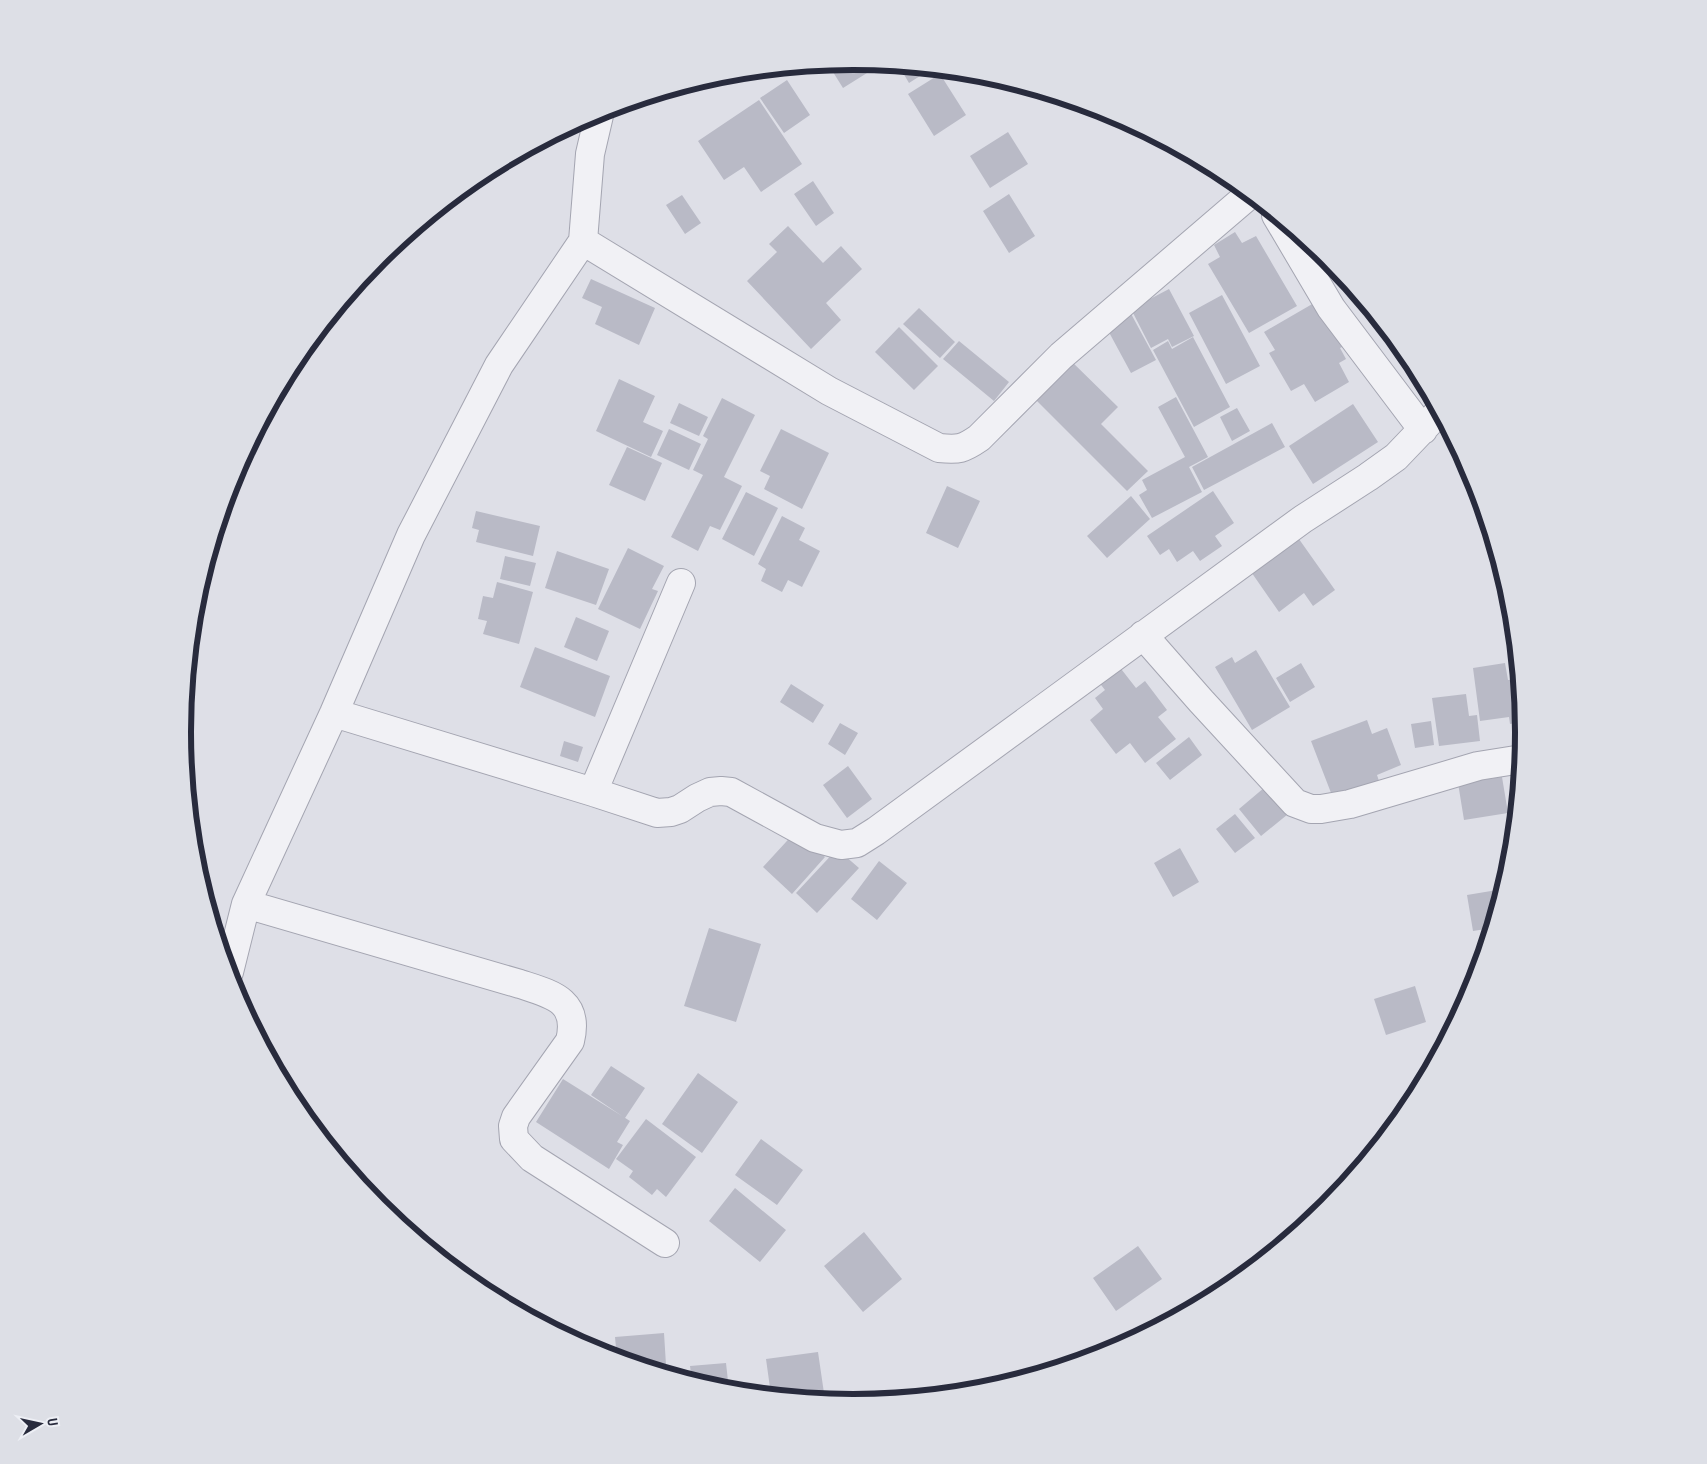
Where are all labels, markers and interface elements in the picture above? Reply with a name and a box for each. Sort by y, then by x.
north arrow [15,1399,65,1449]
text: U [43,1417,62,1427]

